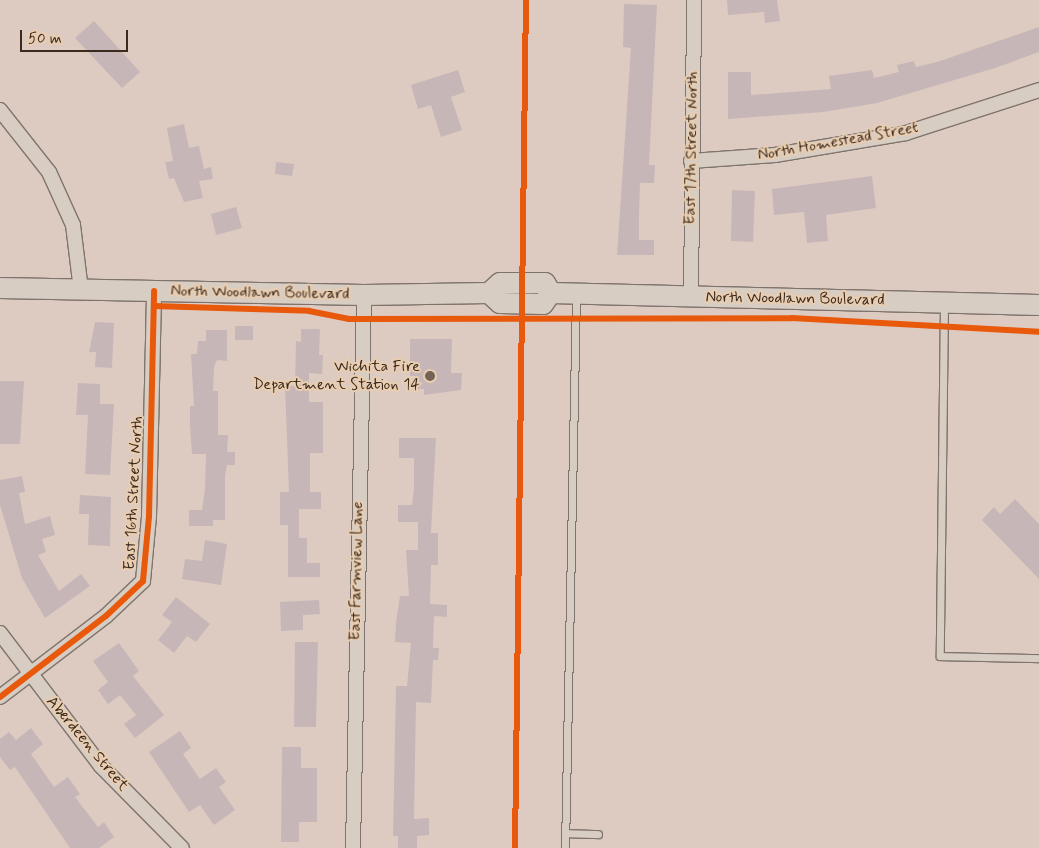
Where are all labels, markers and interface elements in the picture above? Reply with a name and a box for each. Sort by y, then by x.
scale bar [22,20,130,52]
text: 50 m [28,29,62,49]
street label: East 17th Street North [681,71,703,225]
street label: North Homestead Street [755,118,921,166]
street label: North Woodlawn Boulevard [171,282,349,304]
street label: North Woodlawn Boulevard [706,288,884,310]
place label: Wichita Fire Department Station 14 [254,357,420,395]
marker: Wichita Fire Department Station 14 [424,370,436,382]
street label: East 16th Street North [120,416,148,570]
street label: East Farmview Lane [346,501,368,641]
street label: Aberdeen Street [42,693,132,795]

